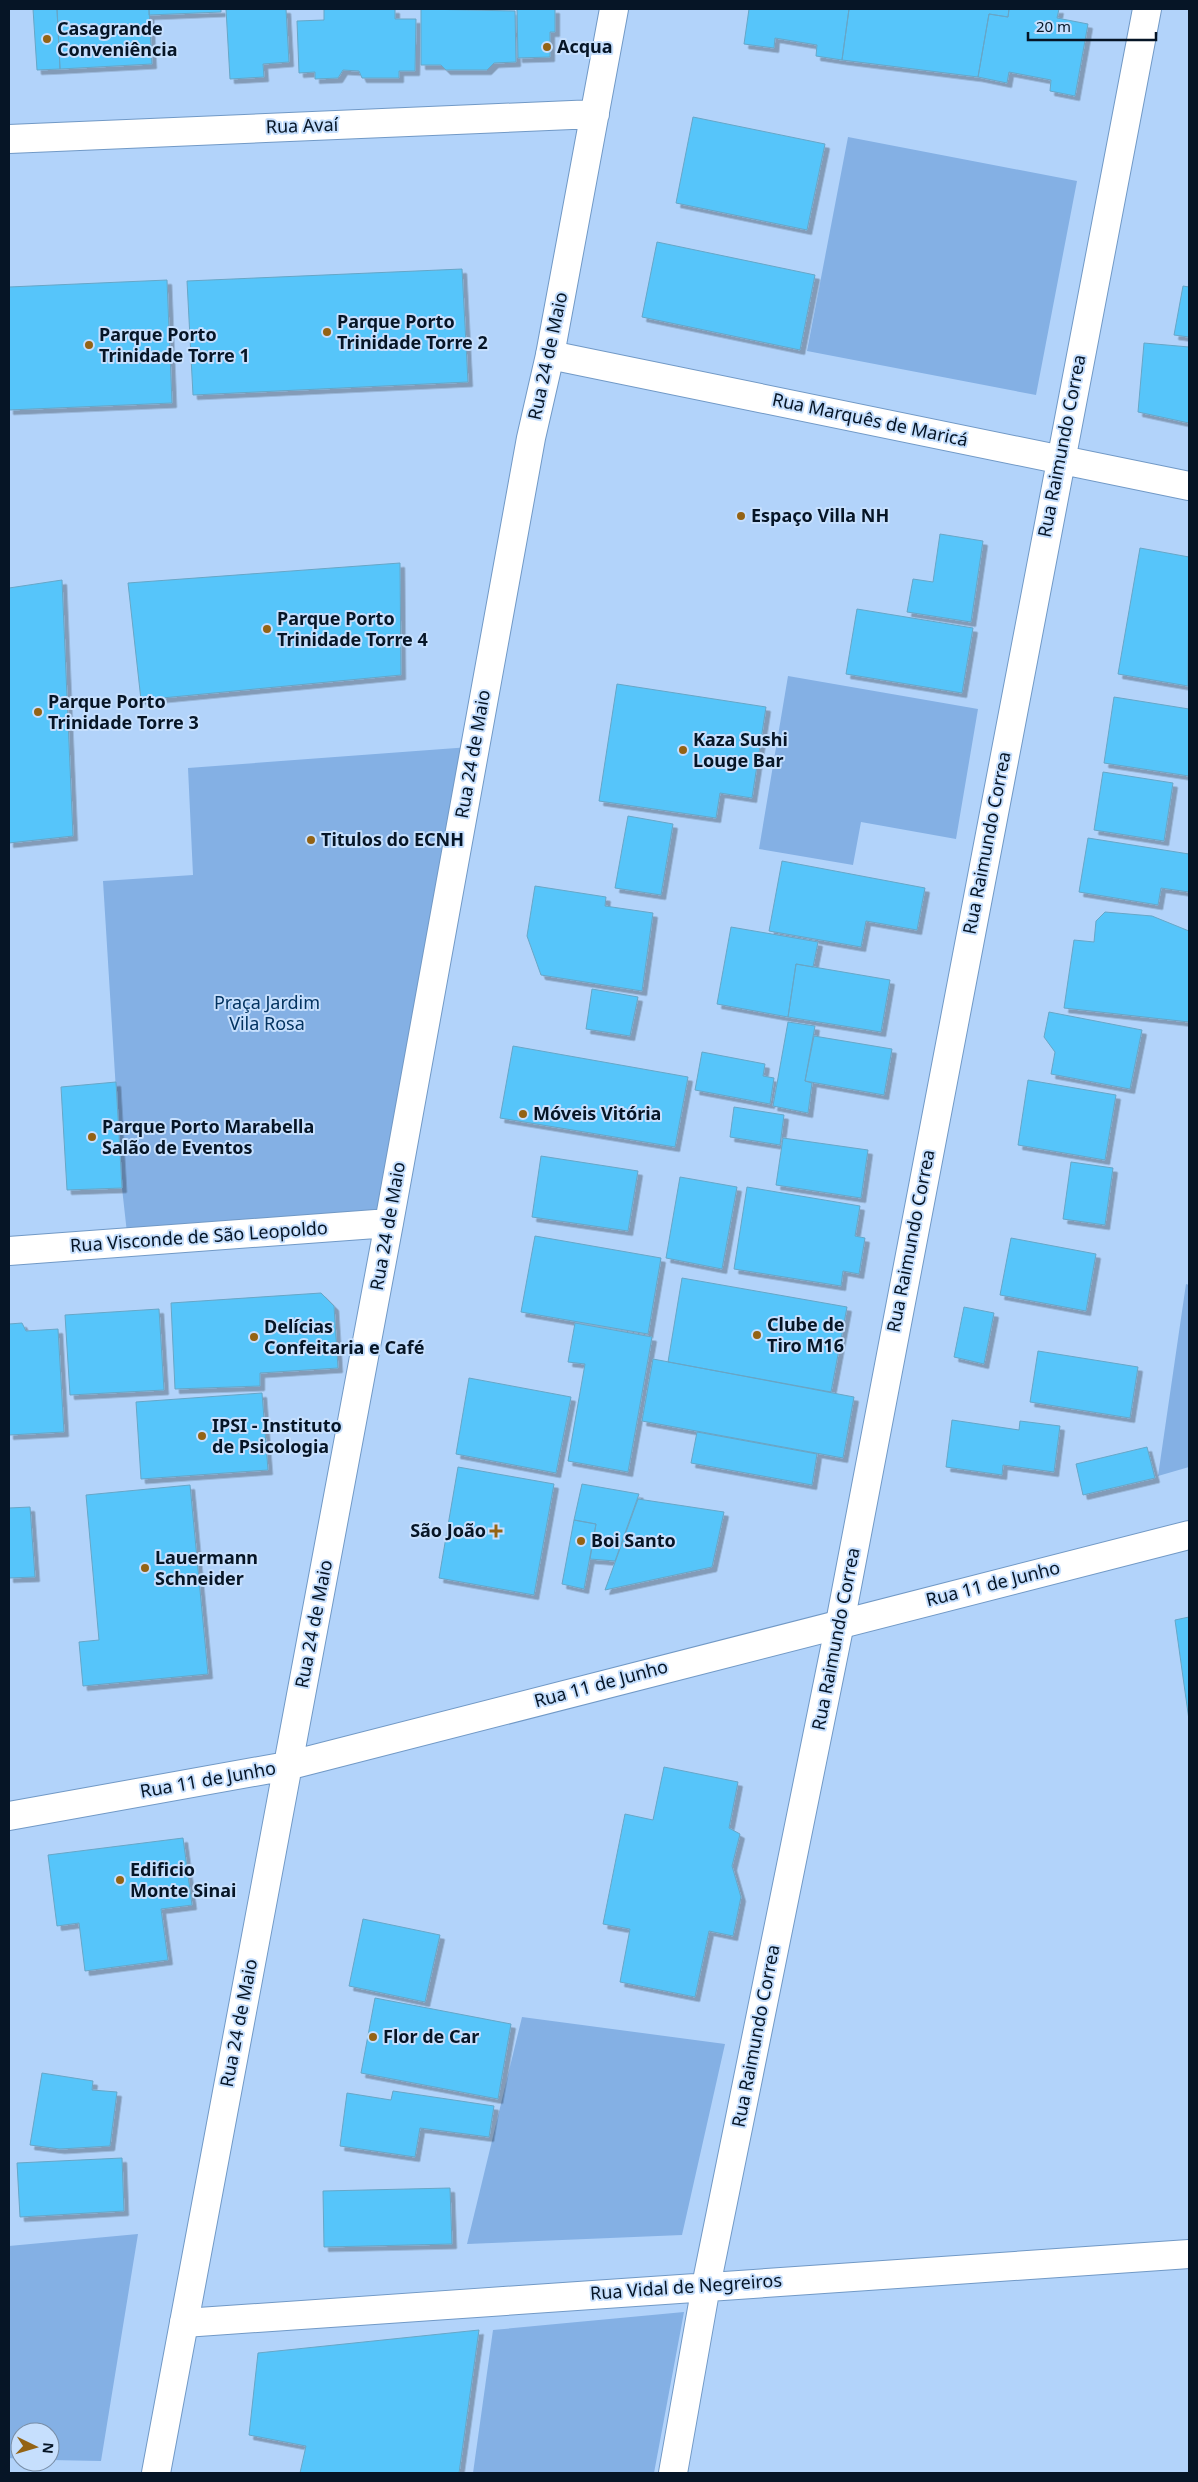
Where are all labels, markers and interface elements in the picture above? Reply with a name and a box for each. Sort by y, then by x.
scale bar [1028,10,1156,42]
place label: Casagrande Conveniência [57,16,178,61]
text: 20 m [1036,16,1071,36]
marker: Casagrande Conveniência [41,33,53,45]
place label: Acqua [557,34,613,58]
marker: Acqua [541,41,553,53]
street label: Rua Avaí [265,112,339,138]
street label: Rua 24 de Maio [522,290,572,422]
place label: Parque Porto Trinidade Torre 2 [337,309,488,354]
place label: Parque Porto Trinidade Torre 1 [99,322,250,367]
marker: Parque Porto Trinidade Torre 2 [321,326,333,338]
marker: Parque Porto Trinidade Torre 1 [83,339,95,351]
street label: Rua Raimundo Correa [1032,352,1091,539]
street label: Rua Marquês de Maricá [770,387,970,451]
place label: Espaço Villa NH [751,503,889,527]
marker: Espaço Villa NH [735,510,747,522]
place label: Parque Porto Trinidade Torre 4 [277,606,428,651]
marker: Parque Porto Trinidade Torre 4 [261,623,273,635]
street label: Rua 24 de Maio [449,688,495,820]
place label: Parque Porto Trinidade Torre 3 [48,689,199,734]
marker: Parque Porto Trinidade Torre 3 [32,706,44,718]
place label: Kaza Sushi Louge Bar [693,727,788,772]
marker: Kaza Sushi Louge Bar [677,744,689,756]
street label: Rua Raimundo Correa [957,749,1016,936]
place label: Titulos do ECNH [321,827,464,851]
marker: Titulos do ECNH [305,834,317,846]
park label: Praça Jardim Vila Rosa [214,990,320,1035]
place label: Móveis Vitória [533,1101,661,1125]
marker: Móveis Vitória [517,1108,529,1120]
place label: Parque Porto Marabella Salão de Eventos [102,1114,314,1159]
marker: Parque Porto Marabella Salão de Eventos [86,1131,98,1143]
street label: Rua Raimundo Correa [881,1147,940,1334]
street label: Rua 24 de Maio [364,1160,410,1292]
street label: Rua Visconde de São Leopoldo [69,1215,329,1257]
place label: Clube de Tiro M16 [767,1312,845,1357]
place label: Delícias Confeitaria e Café [264,1314,425,1359]
marker: Clube de Tiro M16 [751,1329,763,1341]
marker: Delícias Confeitaria e Café [248,1331,260,1343]
place label: IPSI - Instituto de Psicologia [212,1413,342,1458]
marker: IPSI - Instituto de Psicologia [196,1430,208,1442]
place label: São João [410,1518,486,1542]
marker: São João [490,1525,502,1537]
place label: Boi Santo [591,1528,676,1552]
marker: Boi Santo [575,1535,587,1547]
place label: Lauermann Schneider [155,1545,258,1590]
street label: Rua Raimundo Correa [806,1545,865,1732]
street label: Rua 11 de Junho [923,1555,1062,1611]
street label: Rua 24 de Maio [289,1558,337,1690]
marker: Lauermann Schneider [139,1562,151,1574]
street label: Rua 11 de Junho [531,1654,670,1712]
street label: Rua 11 de Junho [138,1755,278,1803]
place label: Edificio Monte Sinai [130,1857,236,1902]
marker: Edificio Monte Sinai [114,1874,126,1886]
street label: Rua Raimundo Correa [726,1942,785,2129]
street label: Rua 24 de Maio [214,1957,262,2089]
place label: Flor de Car [383,2024,479,2048]
marker: Flor de Car [367,2031,379,2043]
street label: Rua Vidal de Negreiros [589,2267,783,2305]
north arrow [10,2422,60,2472]
text: N [38,2442,58,2455]

